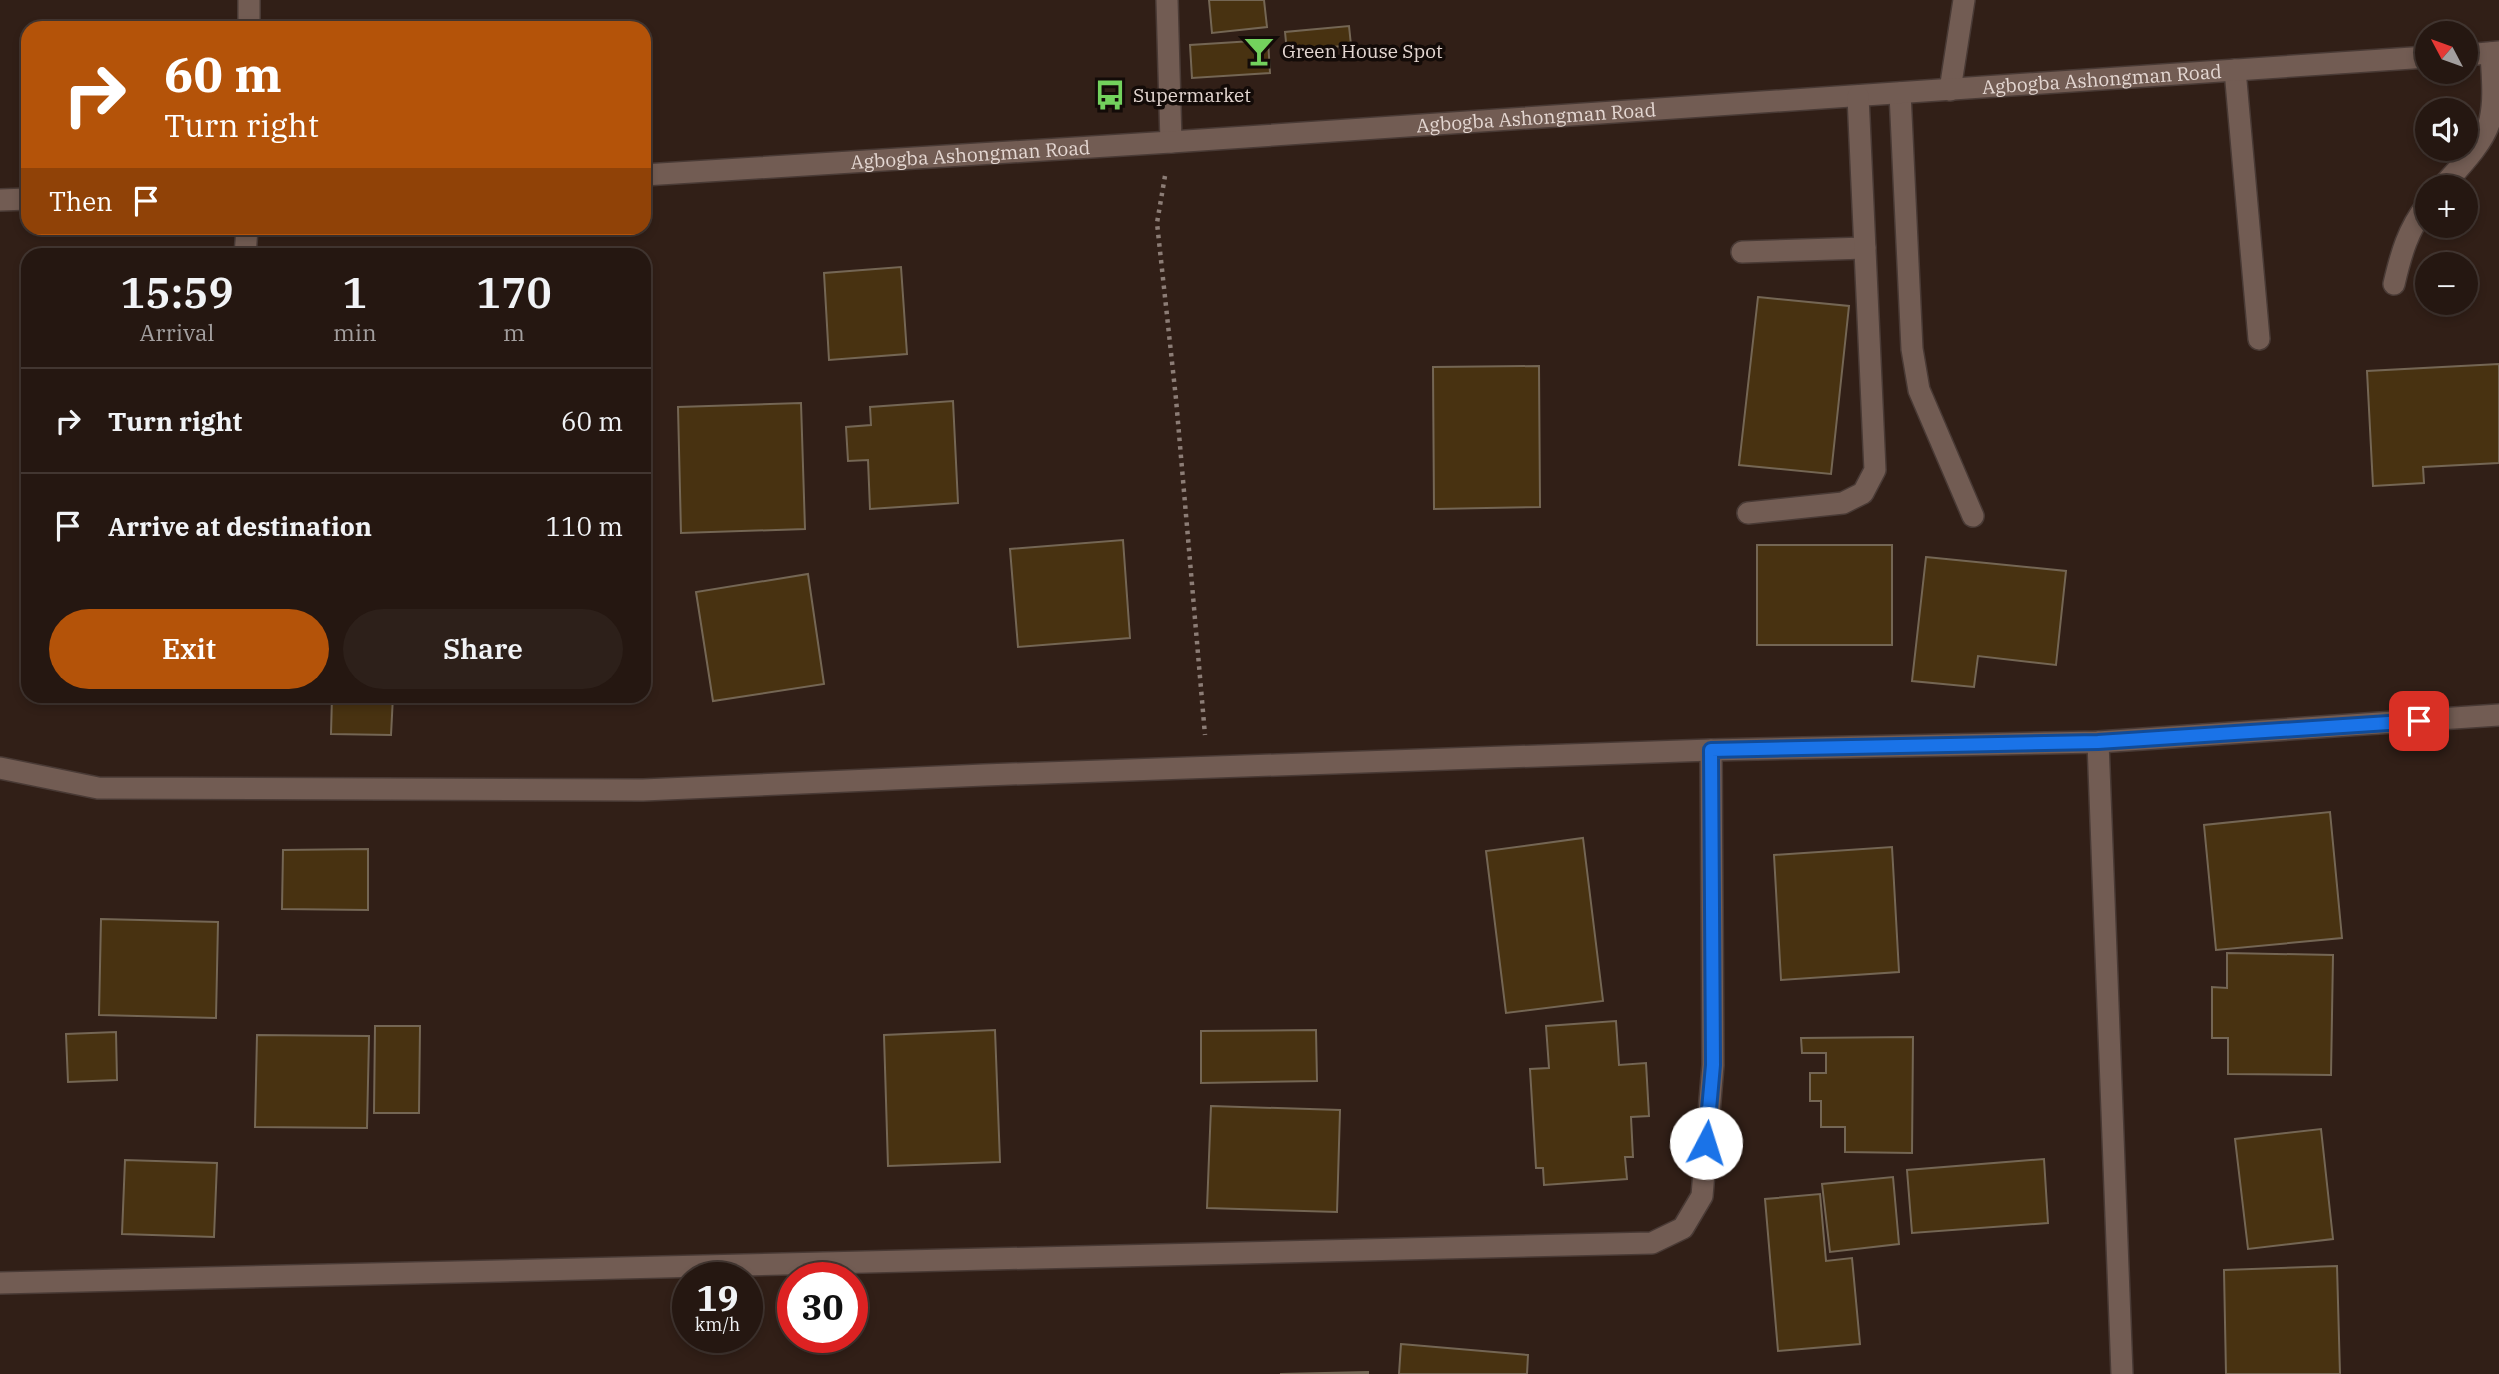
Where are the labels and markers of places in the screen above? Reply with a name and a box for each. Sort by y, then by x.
bar icon: Green House Spot [1242,34,1276,68]
place label: Green House Spot [1282,39,1443,63]
bus stop icon: Supermarket [1093,78,1127,112]
place label: Supermarket [1133,83,1251,107]
pin [2389,691,2449,751]

